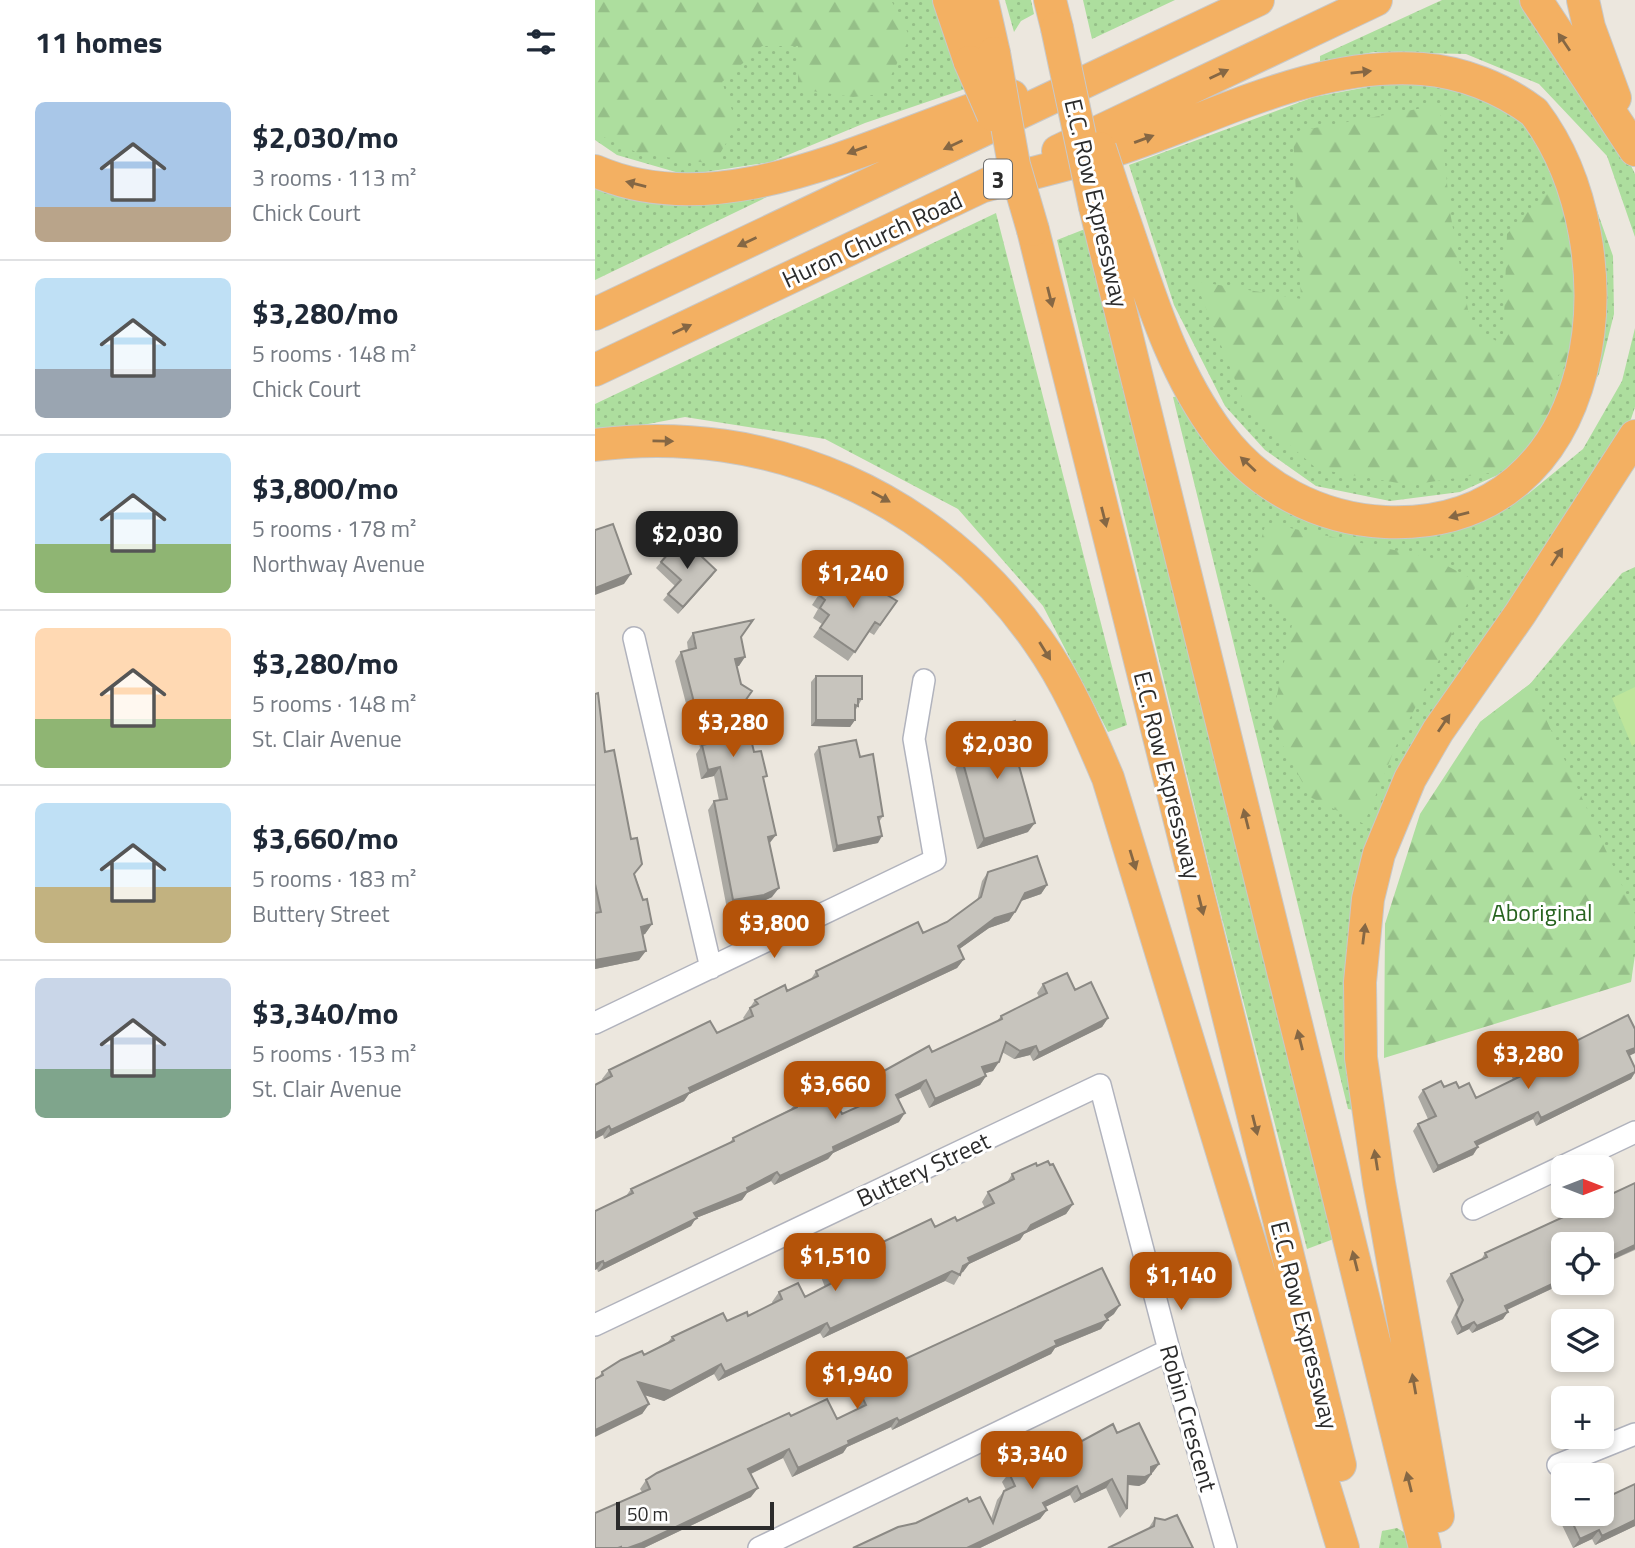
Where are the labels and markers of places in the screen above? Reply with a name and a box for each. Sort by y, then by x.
pin: $2,030 [630,512,744,571]
pin: $1,240 [796,550,910,610]
pin: $3,280 [676,700,790,759]
pin: $2,030 [940,722,1054,781]
pin: $3,800 [717,900,831,960]
pin: $3,280 [1471,1032,1585,1091]
pin: $3,660 [778,1062,892,1121]
pin: $1,510 [778,1234,892,1293]
pin: $1,140 [1124,1252,1238,1312]
pin: $1,940 [800,1352,914,1411]
pin: $3,340 [975,1432,1089,1491]

